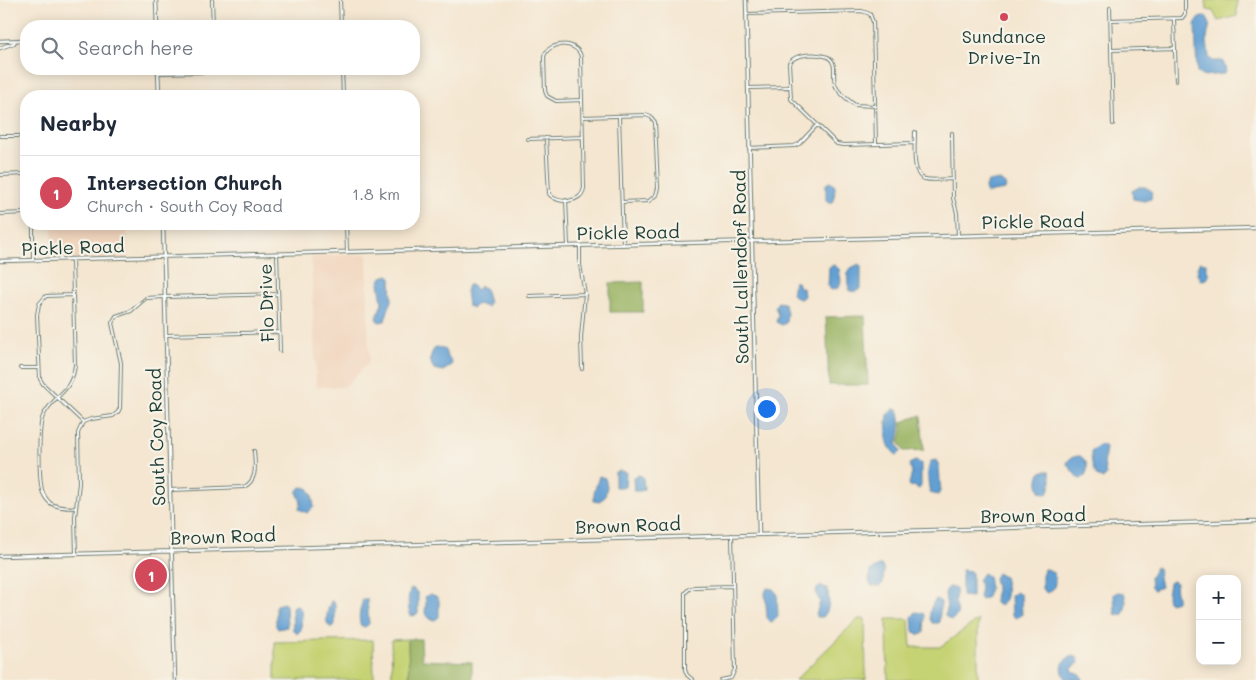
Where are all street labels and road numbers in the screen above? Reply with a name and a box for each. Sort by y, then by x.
street label: South Lallendorf Road [726,170,754,364]
street label: Pickle Road [981,208,1085,234]
street label: Pickle Road [576,219,680,245]
street label: Pickle Road [21,233,125,261]
street label: Flo Drive [253,263,279,343]
street label: South Coy Road [142,368,170,506]
street label: Brown Road [980,502,1086,528]
street label: Brown Road [575,511,681,539]
street label: Brown Road [170,522,276,550]

